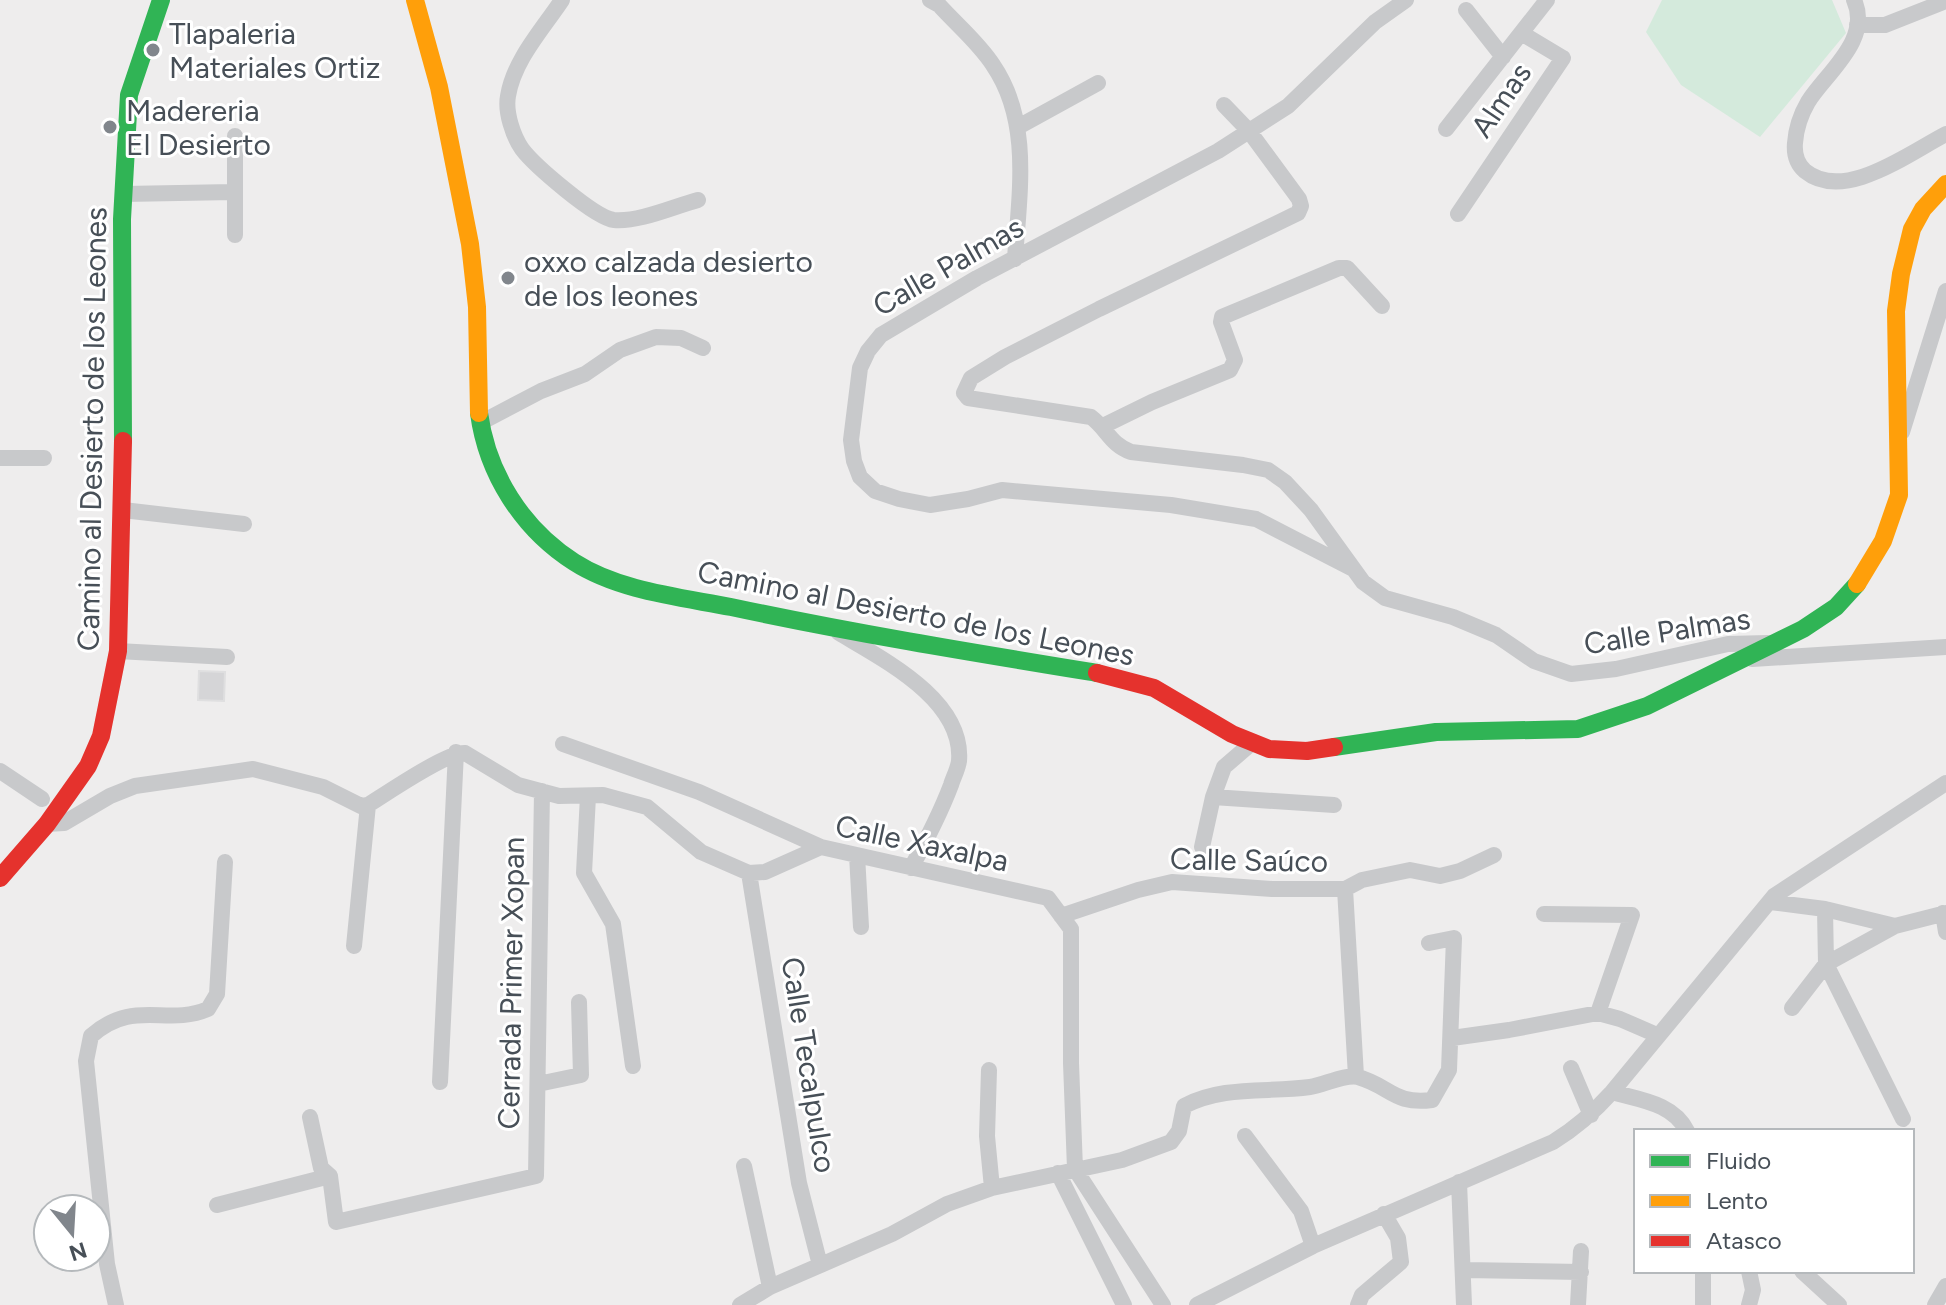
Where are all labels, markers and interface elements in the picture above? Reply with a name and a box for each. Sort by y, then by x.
place label: Tlapaleria Materiales Ortiz [169,15,381,86]
marker: Tlapaleria Materiales Ortiz [144,41,162,59]
street label: Almas [1463,56,1539,144]
place label: Madereria El Desierto [126,92,271,163]
marker: Madereria El Desierto [101,118,119,136]
street label: Camino al Desierto de los Leones [70,207,114,651]
street label: Calle Palmas [866,208,1030,324]
place label: oxxo calzada desierto de los leones [524,243,813,314]
marker: oxxo calzada desierto de los leones [499,269,517,287]
street label: Camino al Desierto de los Leones [695,552,1137,674]
street label: Calle Palmas [1581,600,1753,662]
street label: Calle Xaxalpa [832,807,1012,879]
street label: Cerrada Primer Xopan [490,836,532,1130]
street label: Calle Saúco [1170,840,1328,880]
street label: Calle Tecalpulco [774,955,844,1175]
legend [1634,1129,1914,1273]
text: Fluido [1706,1146,1771,1175]
text: Lento [1706,1186,1768,1215]
north arrow [32,1193,112,1273]
text: Atasco [1706,1226,1782,1255]
text: N [66,1236,90,1267]

